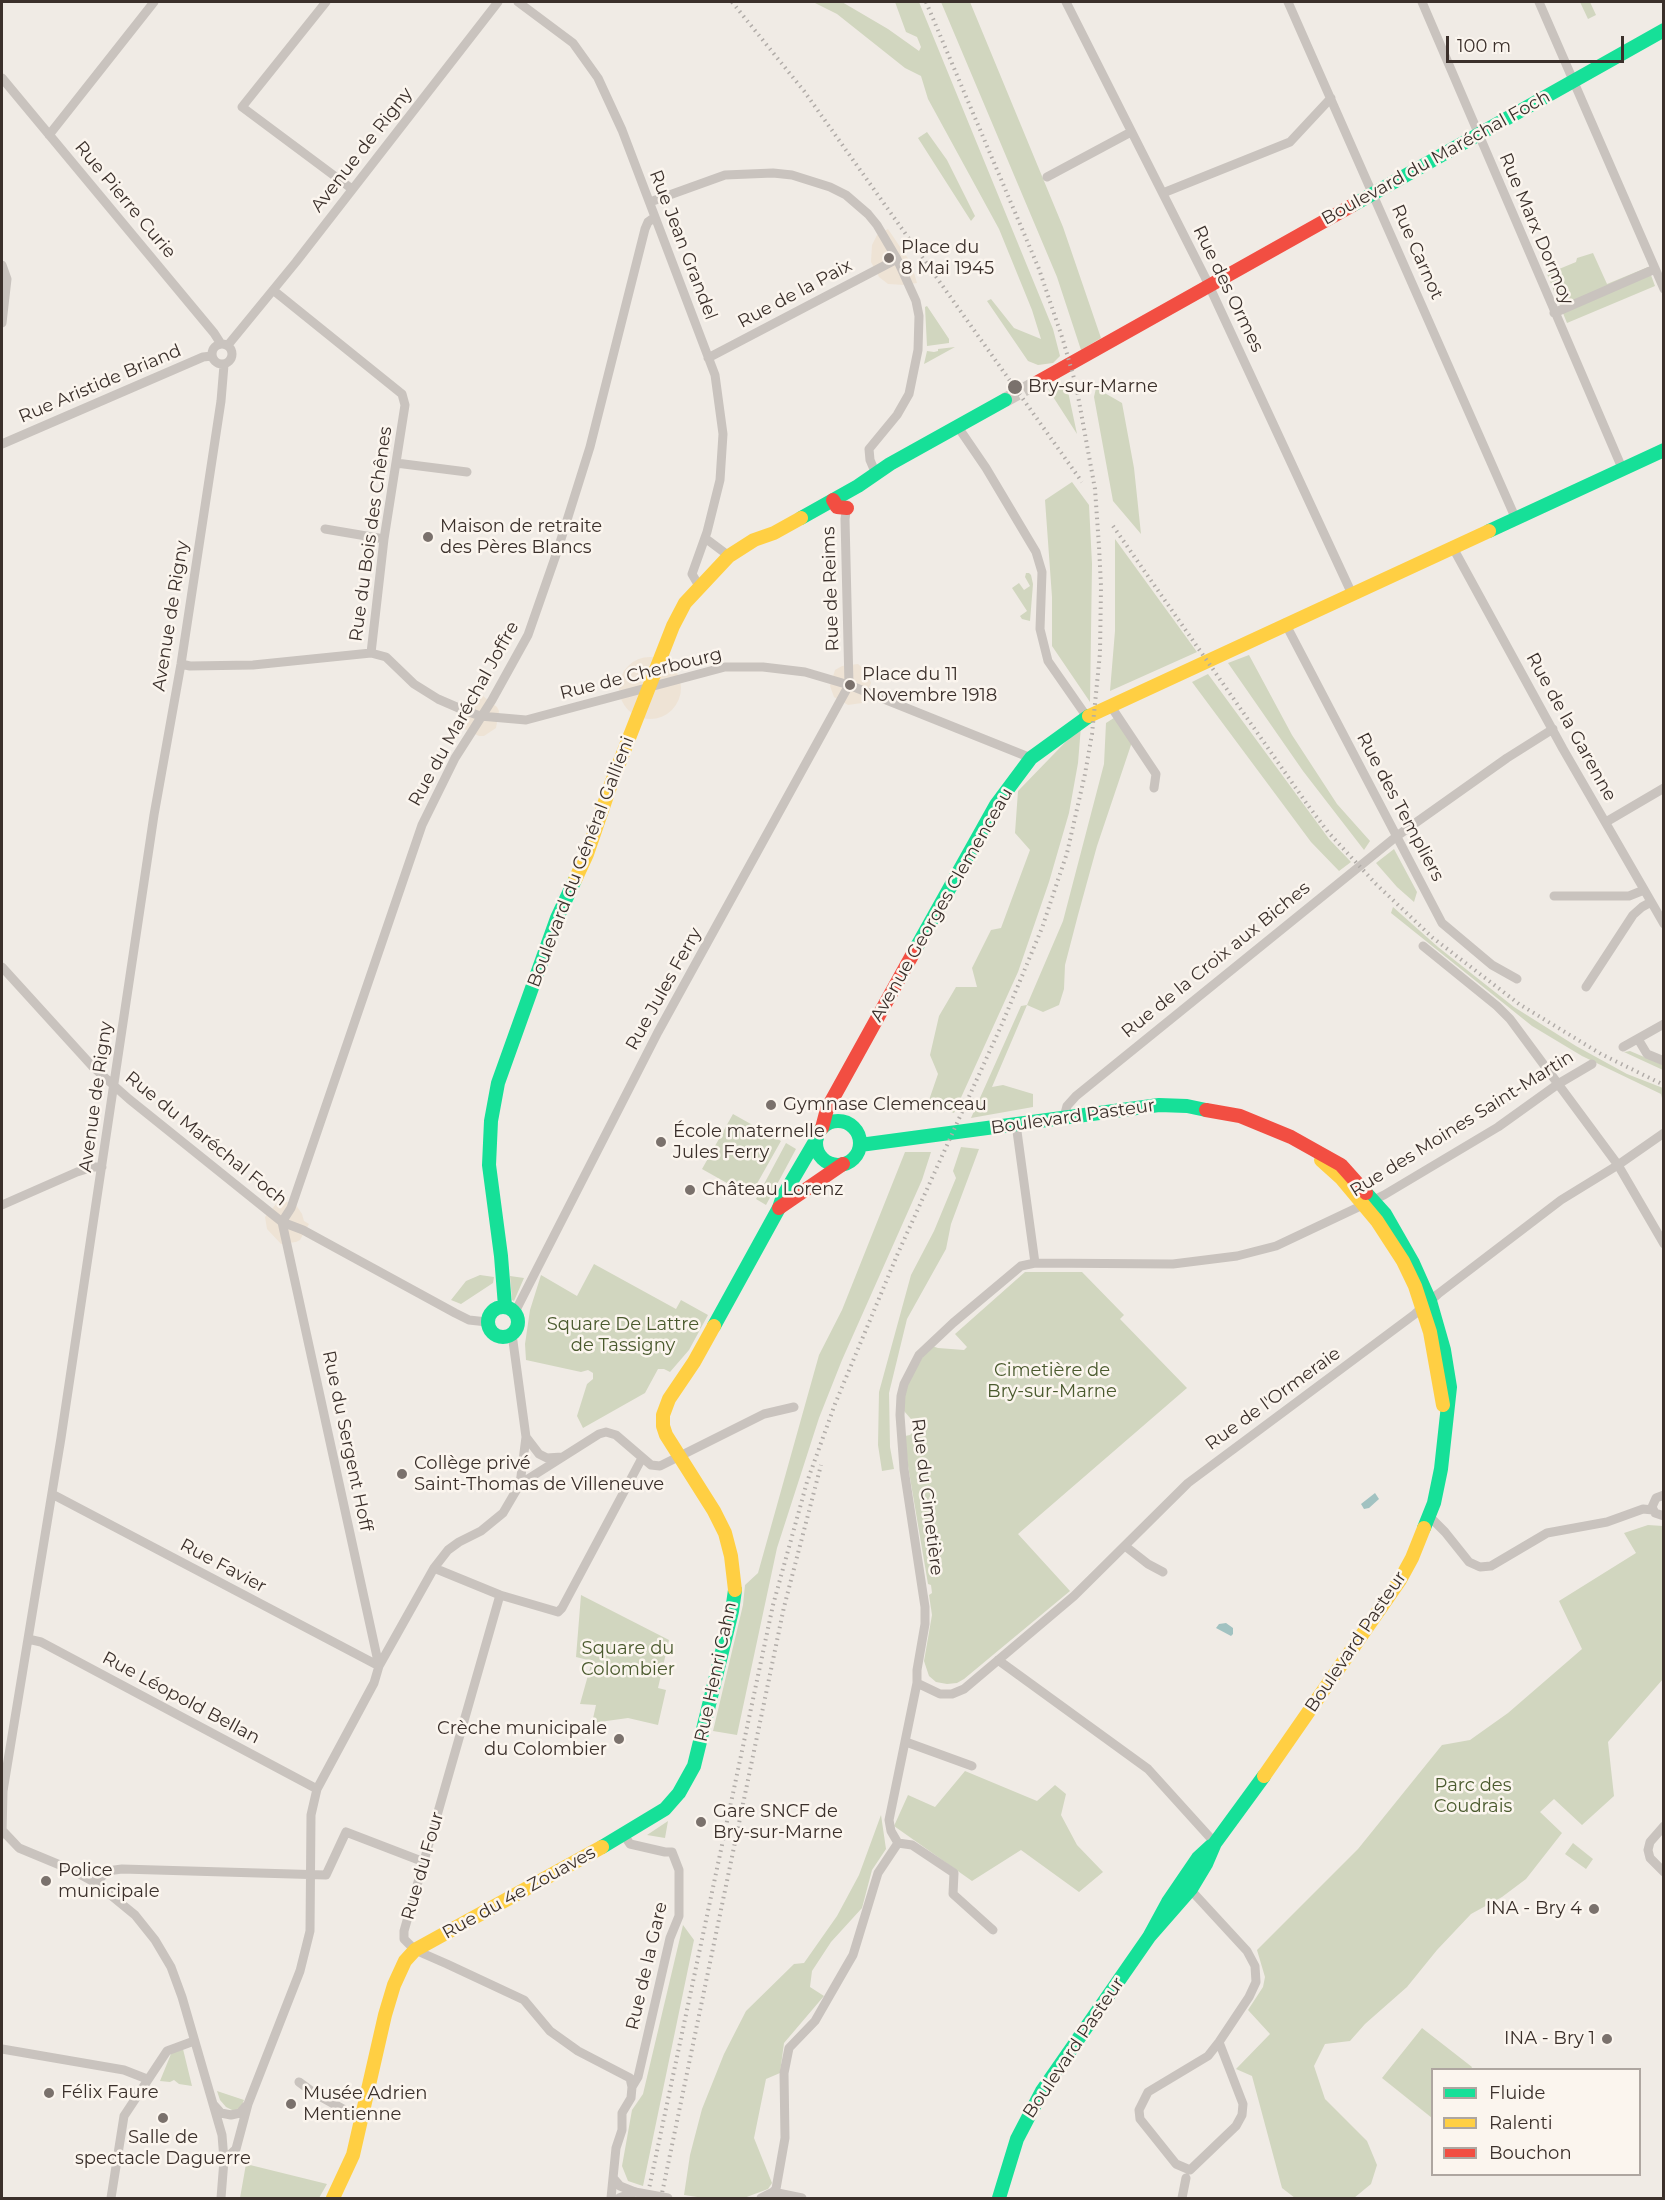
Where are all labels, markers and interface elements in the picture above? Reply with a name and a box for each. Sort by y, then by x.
scale bar [1449,24,1628,62]
text: 100 m [1457,35,1511,57]
street label: Avenue de Rigny [307,83,417,217]
street label: Boulevard du Maréchal Foch [1318,86,1554,230]
street label: Rue Pierre Curie [70,137,180,263]
street label: Rue Marx Dormoy [1494,150,1578,308]
street label: Rue Jean Grandel [644,167,722,323]
street label: Rue Carnot [1386,201,1448,303]
street label: Rue des Ormes [1188,222,1268,356]
place label: Place du 8 Mai 1945 [901,237,994,280]
marker: Place du 8 Mai 1945 [882,251,896,265]
street label: Rue de la Paix [734,255,856,333]
street label: Rue Aristide Briand [15,340,185,428]
place label: Bry-sur-Marne [1028,376,1158,398]
marker: Bry-sur-Marne [1006,378,1024,396]
street label: Rue du Bois des Chênes [345,425,397,643]
place label: Maison de retraite des Pères Blancs [440,516,602,558]
street label: Rue de Reims [818,526,844,652]
marker: Maison de retraite des Pères Blancs [421,530,435,544]
street label: Avenue de Rigny [148,539,194,693]
street label: Rue du Maréchal Joffre [404,618,524,810]
street label: Rue de Cherbourg [558,643,724,705]
street label: Rue de la Garenne [1521,649,1621,805]
place label: Place du 11 Novembre 1918 [862,664,997,706]
marker: Place du 11 Novembre 1918 [843,678,857,692]
street label: Rue des Templiers [1352,729,1448,885]
street label: Boulevard du Général Gallieni [523,734,639,990]
street label: Avenue Georges Clemenceau [866,784,1018,1026]
street label: Rue de la Croix aux Biches [1117,877,1315,1043]
street label: Rue Jules Ferry [621,924,707,1054]
street label: Avenue de Rigny [75,1020,117,1174]
street label: Rue des Moines Saint-Martin [1346,1046,1578,1202]
street label: Rue du Maréchal Foch [121,1067,291,1211]
place label: Gymnase Clemenceau [783,1094,987,1116]
street label: Boulevard Pasteur [989,1095,1157,1139]
marker: Gymnase Clemenceau [764,1098,778,1112]
place label: École maternelle Jules Ferry [673,1121,825,1164]
marker: École maternelle Jules Ferry [654,1135,668,1149]
place label: Château Lorenz [702,1179,844,1201]
marker: Château Lorenz [683,1183,697,1197]
park label: Square De Lattre de Tassigny [547,1314,699,1356]
street label: Rue de l'Ormeraie [1201,1343,1345,1455]
street label: Rue du Sergent Hoff [317,1349,377,1533]
park label: Cimetière de Bry-sur-Marne [987,1360,1117,1402]
street label: Rue du Cimetière [907,1417,947,1577]
place label: Collège privé Saint-Thomas de Villeneuve [414,1453,664,1496]
marker: Collège privé Saint-Thomas de Villeneuve [395,1467,409,1481]
street label: Rue Favier [176,1534,270,1598]
street label: Boulevard Pasteur [1301,1567,1411,1717]
street label: Rue Henri Cahn [691,1600,741,1744]
park label: Square du Colombier [581,1638,675,1680]
street label: Rue Léopold Bellan [98,1647,264,1749]
place label: Crèche municipale du Colombier [437,1718,607,1760]
marker: Crèche municipale du Colombier [612,1732,626,1746]
park label: Parc des Coudrais [1434,1775,1512,1818]
place label: Gare SNCF de Bry-sur-Marne [713,1801,843,1844]
street label: Rue du Four [397,1809,449,1923]
marker: Gare SNCF de Bry-sur-Marne [694,1815,708,1829]
street label: Rue du 4e Zouaves [439,1842,599,1944]
place label: Police municipale [58,1860,160,1902]
marker: Police municipale [39,1874,53,1888]
place label: INA - Bry 4 [1486,1898,1582,1920]
street label: Rue de la Gare [622,1900,672,2032]
marker: INA - Bry 4 [1587,1902,1601,1916]
street label: Boulevard Pasteur [1019,1973,1129,2123]
place label: INA - Bry 1 [1504,2028,1595,2050]
marker: INA - Bry 1 [1600,2032,1614,2046]
legend [1431,2068,1641,2176]
place label: Félix Faure [61,2082,159,2104]
text: Fluide [1489,2082,1545,2104]
place label: Musée Adrien Mentienne [303,2083,428,2126]
marker: Félix Faure [42,2086,56,2100]
marker: Musée Adrien Mentienne [284,2097,298,2111]
marker: Salle de spectacle Daguerre [156,2111,170,2125]
text: Ralenti [1489,2112,1553,2134]
place label: Salle de spectacle Daguerre [75,2127,251,2170]
text: Bouchon [1489,2142,1572,2164]

